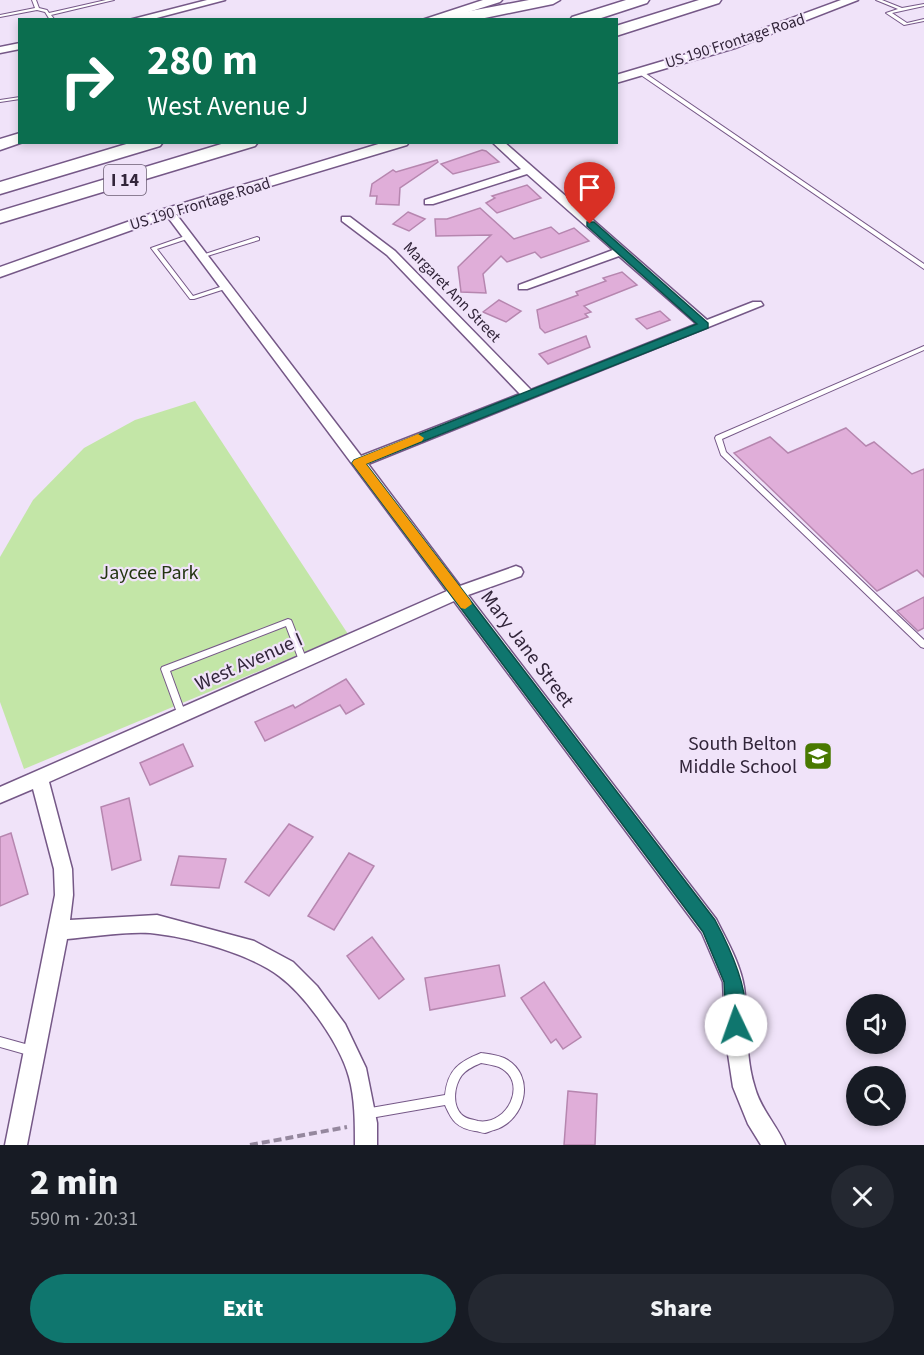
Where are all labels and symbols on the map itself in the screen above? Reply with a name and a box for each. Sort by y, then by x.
street label: US 190 Frontage Road [662,8,808,74]
pin [564,162,615,224]
road number: I 14 [104,165,146,195]
street label: US 190 Frontage Road [127,172,273,236]
street label: Margaret Ann Street [398,237,506,348]
park label: Jaycee Park [100,559,199,587]
street label: Mary Jane Street [474,585,580,714]
street label: West Avenue I [191,626,307,698]
place label: South Belton Middle School [679,730,797,781]
school or university icon: South Belton Middle School [802,740,834,772]
position arrow [704,993,768,1057]

